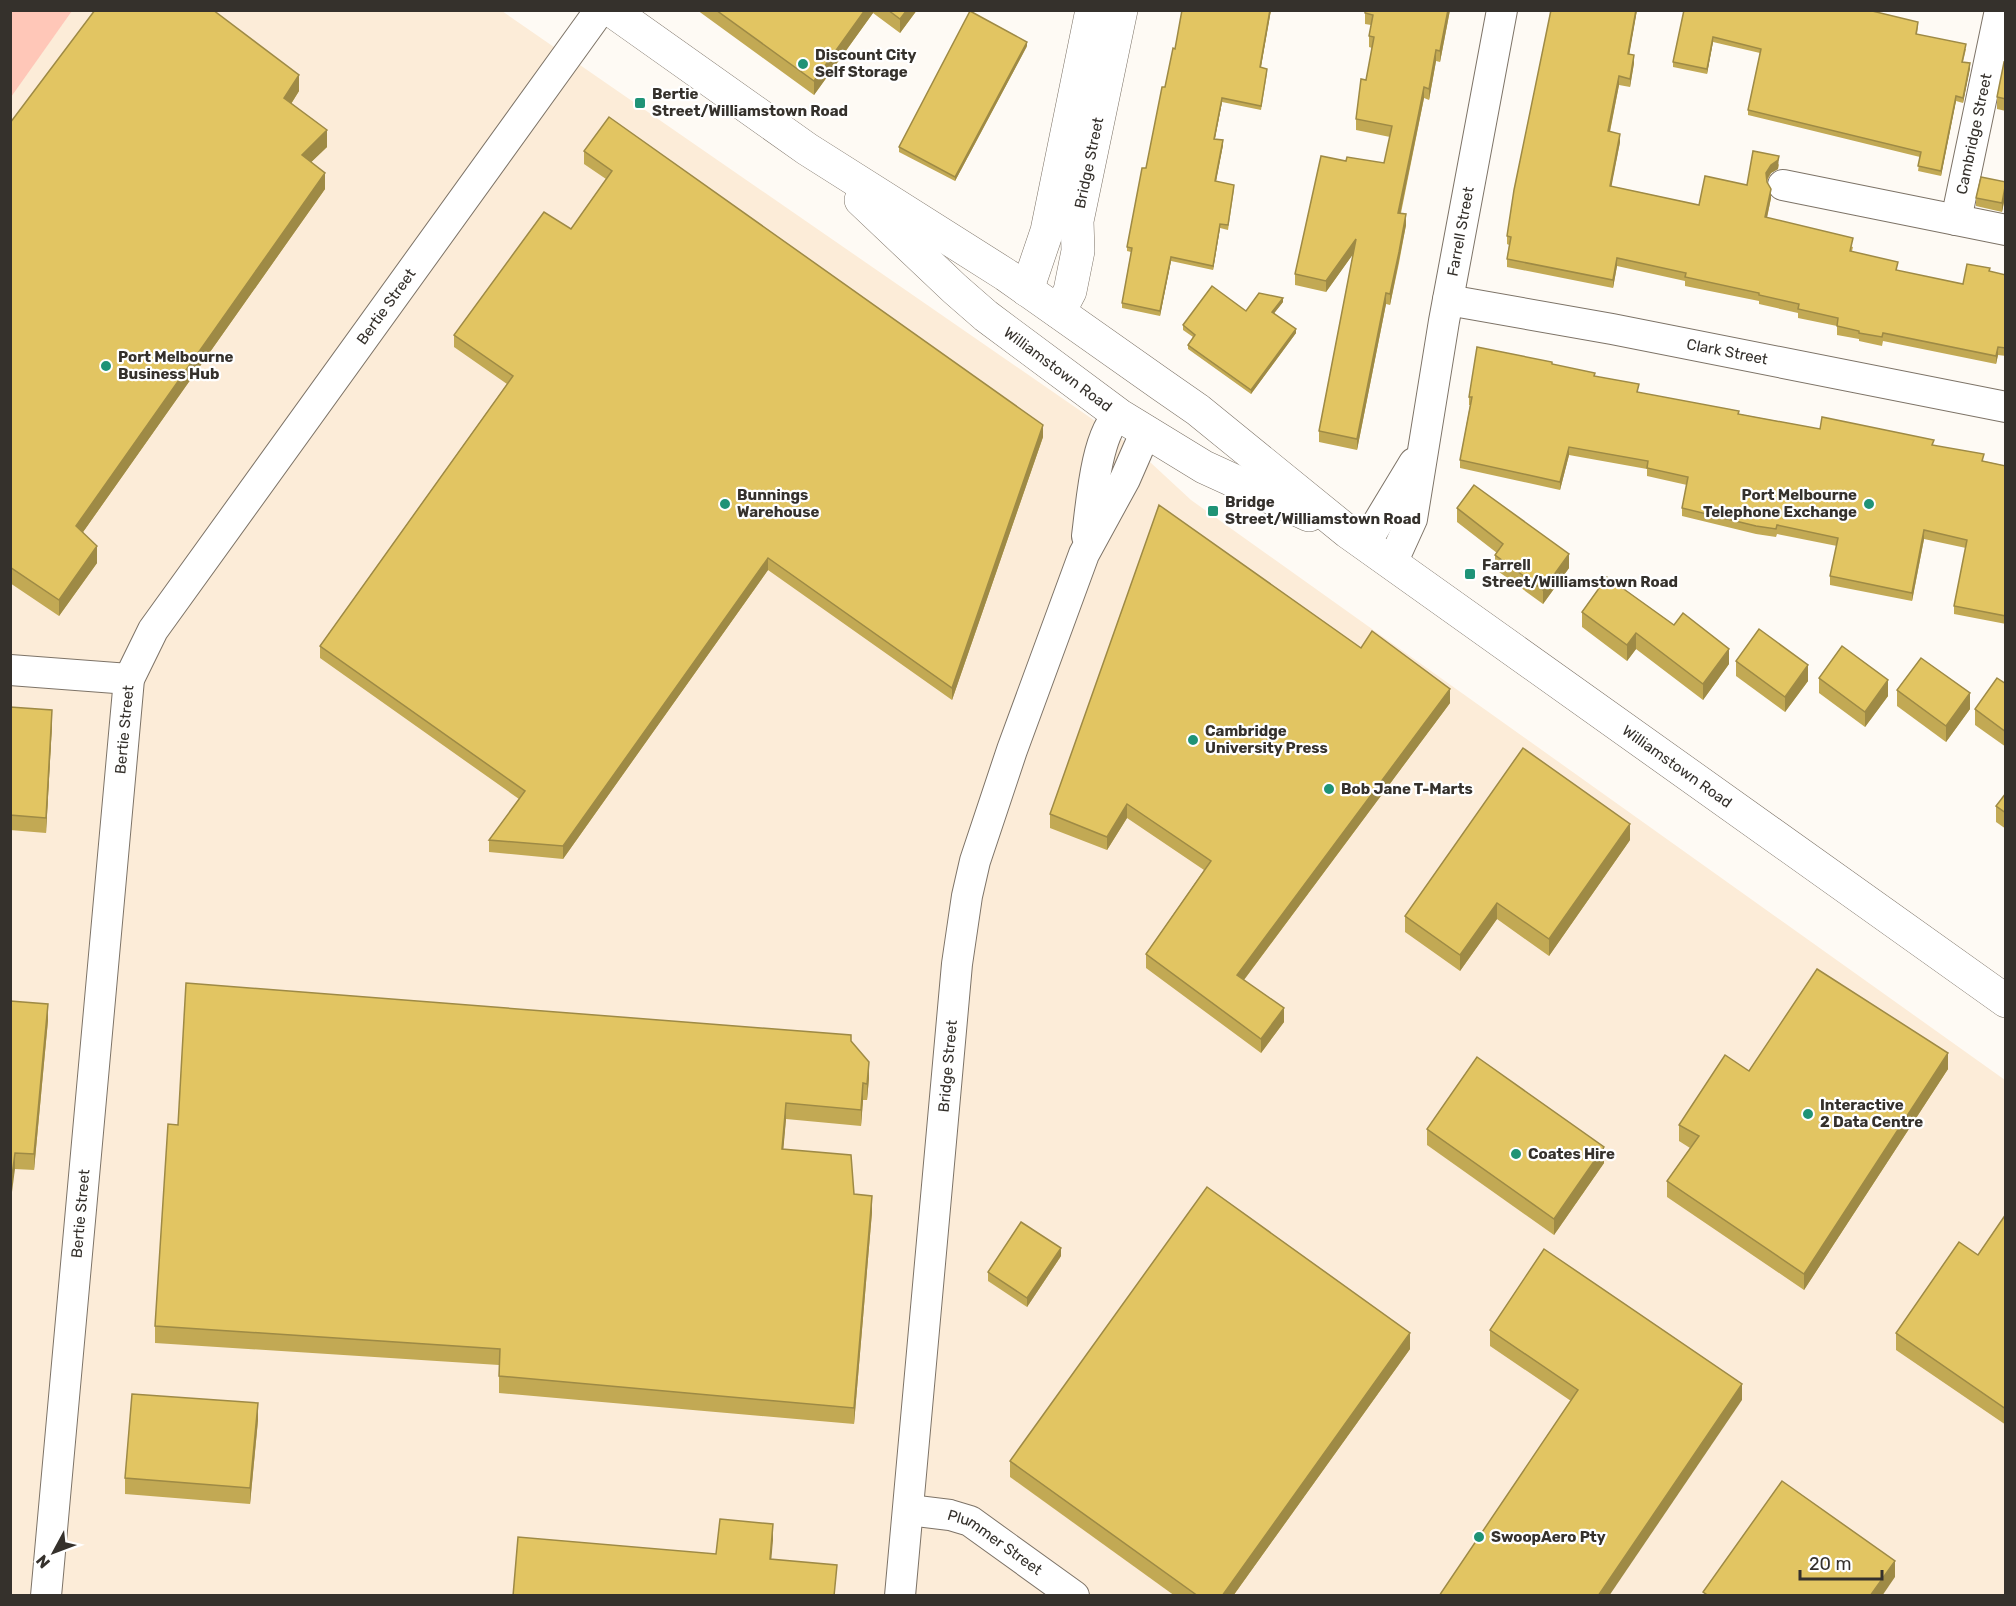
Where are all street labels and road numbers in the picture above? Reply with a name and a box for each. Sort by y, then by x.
street label: Cambridge Street [1953,72,1996,196]
street label: Bridge Street [1071,115,1107,210]
street label: Farrell Street [1444,185,1478,278]
street label: Bertie Street [353,265,420,348]
street label: Williamstown Road [1000,323,1115,416]
street label: Clark Street [1685,335,1769,369]
street label: Bertie Street [111,684,137,775]
street label: Williamstown Road [1619,721,1735,812]
street label: Bridge Street [935,1019,961,1113]
street label: Bertie Street [68,1168,94,1259]
street label: Plummer Street [945,1506,1046,1579]

